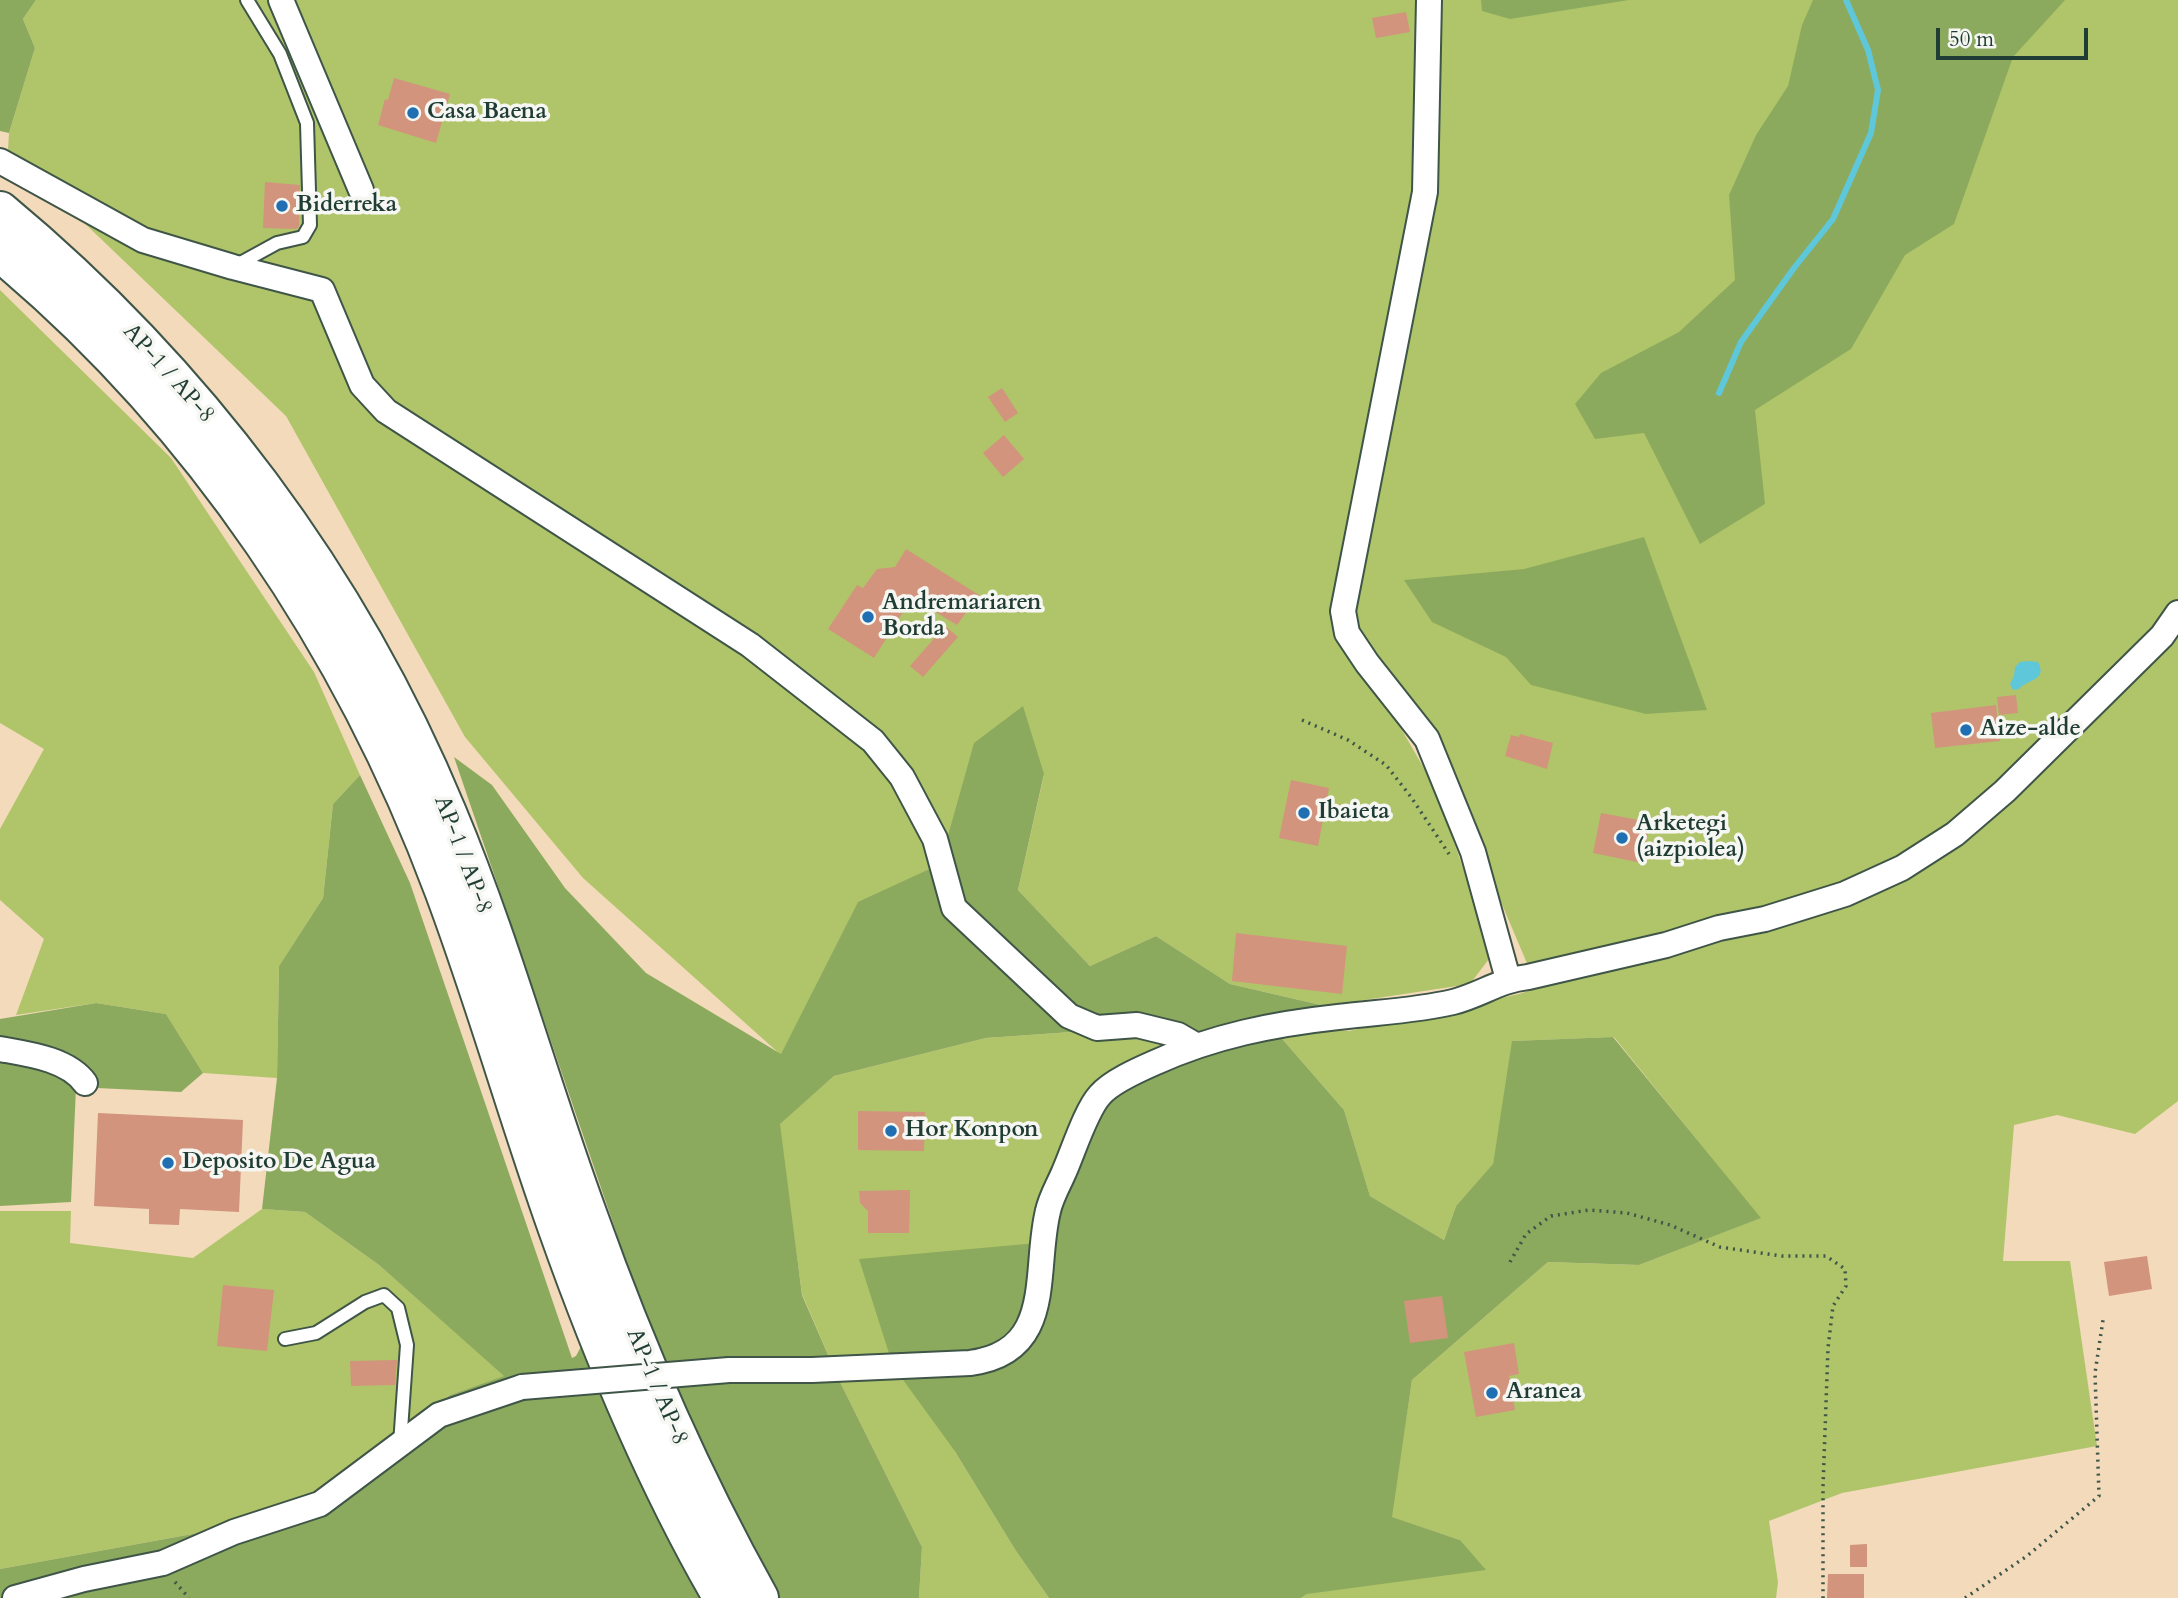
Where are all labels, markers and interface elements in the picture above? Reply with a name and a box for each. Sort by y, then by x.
scale bar [1940,14,2092,58]
text: 50 m [1949,25,1994,54]
place label: Casa Baena [427,99,547,127]
marker: Casa Baena [405,105,421,121]
place label: Biderreka [296,192,397,220]
marker: Biderreka [274,198,290,214]
street label: AP-1 / AP-8 [116,319,220,429]
place label: Andremariaren Borda [882,590,1041,644]
marker: Andremariaren Borda [860,609,876,625]
place label: Aize-alde [1980,716,2081,744]
marker: Aize-alde [1958,722,1974,738]
street label: AP-1 / AP-8 [427,792,497,918]
place label: Ibaieta [1318,799,1390,827]
marker: Ibaieta [1296,805,1312,821]
place label: Arketegi (aizpiolea) [1636,811,1745,865]
marker: Arketegi (aizpiolea) [1614,830,1630,846]
place label: Hor Konpon [905,1117,1039,1145]
marker: Hor Konpon [883,1123,899,1139]
place label: Deposito De Agua [182,1149,376,1177]
marker: Deposito De Agua [160,1155,176,1171]
street label: AP-1 / AP-8 [619,1325,693,1449]
place label: Aranea [1506,1379,1582,1407]
marker: Aranea [1484,1385,1500,1401]

